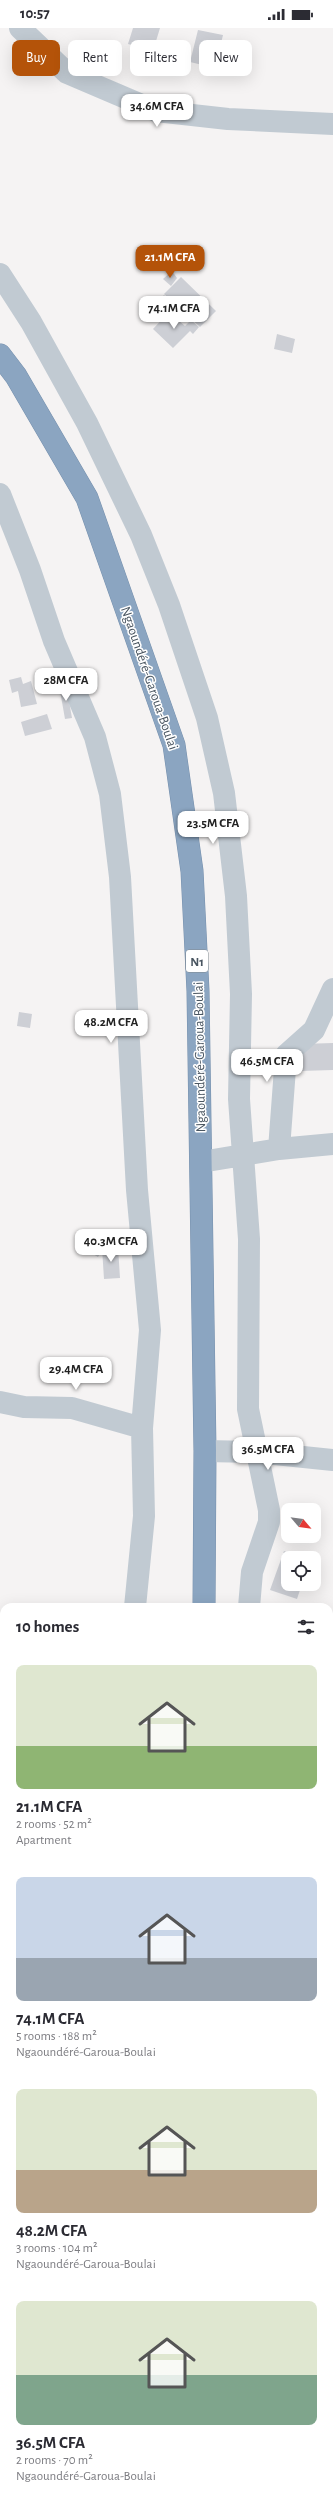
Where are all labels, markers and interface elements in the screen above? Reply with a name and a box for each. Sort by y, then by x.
text: 10:57 [20,6,50,21]
chip: Buy [12,40,60,76]
chip: Rent [68,40,122,76]
chip: Filters [130,40,191,76]
chip: New [199,40,252,76]
pin: 34.6M CFA [111,94,203,128]
text: 34.6M CFA [130,100,184,113]
pin: 21.1M CFA [124,245,216,279]
text: 21.1M CFA [145,251,195,264]
pin: 74.1M CFA [128,296,220,330]
text: 74.1M CFA [148,302,200,315]
street label: Ngaoundéré-Garoua-Boulai [118,605,180,752]
pin: 28M CFA [29,668,103,702]
text: 28M CFA [44,674,88,687]
pin: 23.5M CFA [167,811,259,845]
text: 23.5M CFA [187,817,239,830]
road number: N1 [186,950,208,972]
street label: Ngaoundéré-Garoua-Boulai [192,982,208,1132]
pin: 48.2M CFA [65,1010,157,1044]
text: 48.2M CFA [84,1016,138,1029]
pin: 46.5M CFA [221,1049,313,1083]
text: 46.5M CFA [240,1055,294,1068]
pin: 40.3M CFA [65,1229,157,1263]
text: 40.3M CFA [84,1235,138,1248]
pin: 29.4M CFA [30,1357,122,1391]
text: 29.4M CFA [49,1363,103,1376]
pin: 36.5M CFA [222,1437,314,1471]
text: 36.5M CFA [242,1443,294,1456]
north arrow [281,1503,321,1543]
map controls [281,1503,321,1591]
button: locate [281,1551,321,1591]
icon: filters [295,1616,317,1638]
text: 10 homes [16,1618,79,1635]
icon: home [131,1691,203,1763]
text: 21.1M CFA [16,1798,83,1815]
text: 2 rooms · 52 m² [16,1818,92,1831]
text: Apartment [16,1834,71,1847]
icon: home [131,1903,203,1975]
text: 74.1M CFA [16,2010,84,2027]
text: 5 rooms · 188 m² [16,2030,97,2043]
text: Ngaoundéré-Garoua-Boulai [16,2046,156,2059]
icon: home [131,2115,203,2187]
text: 48.2M CFA [16,2222,87,2239]
text: 3 rooms · 104 m² [16,2242,97,2255]
text: Ngaoundéré-Garoua-Boulai [16,2258,156,2271]
icon: home [131,2327,203,2399]
text: 36.5M CFA [16,2434,85,2451]
text: 2 rooms · 70 m² [16,2454,93,2467]
text: Ngaoundéré-Garoua-Boulai [16,2470,156,2483]

